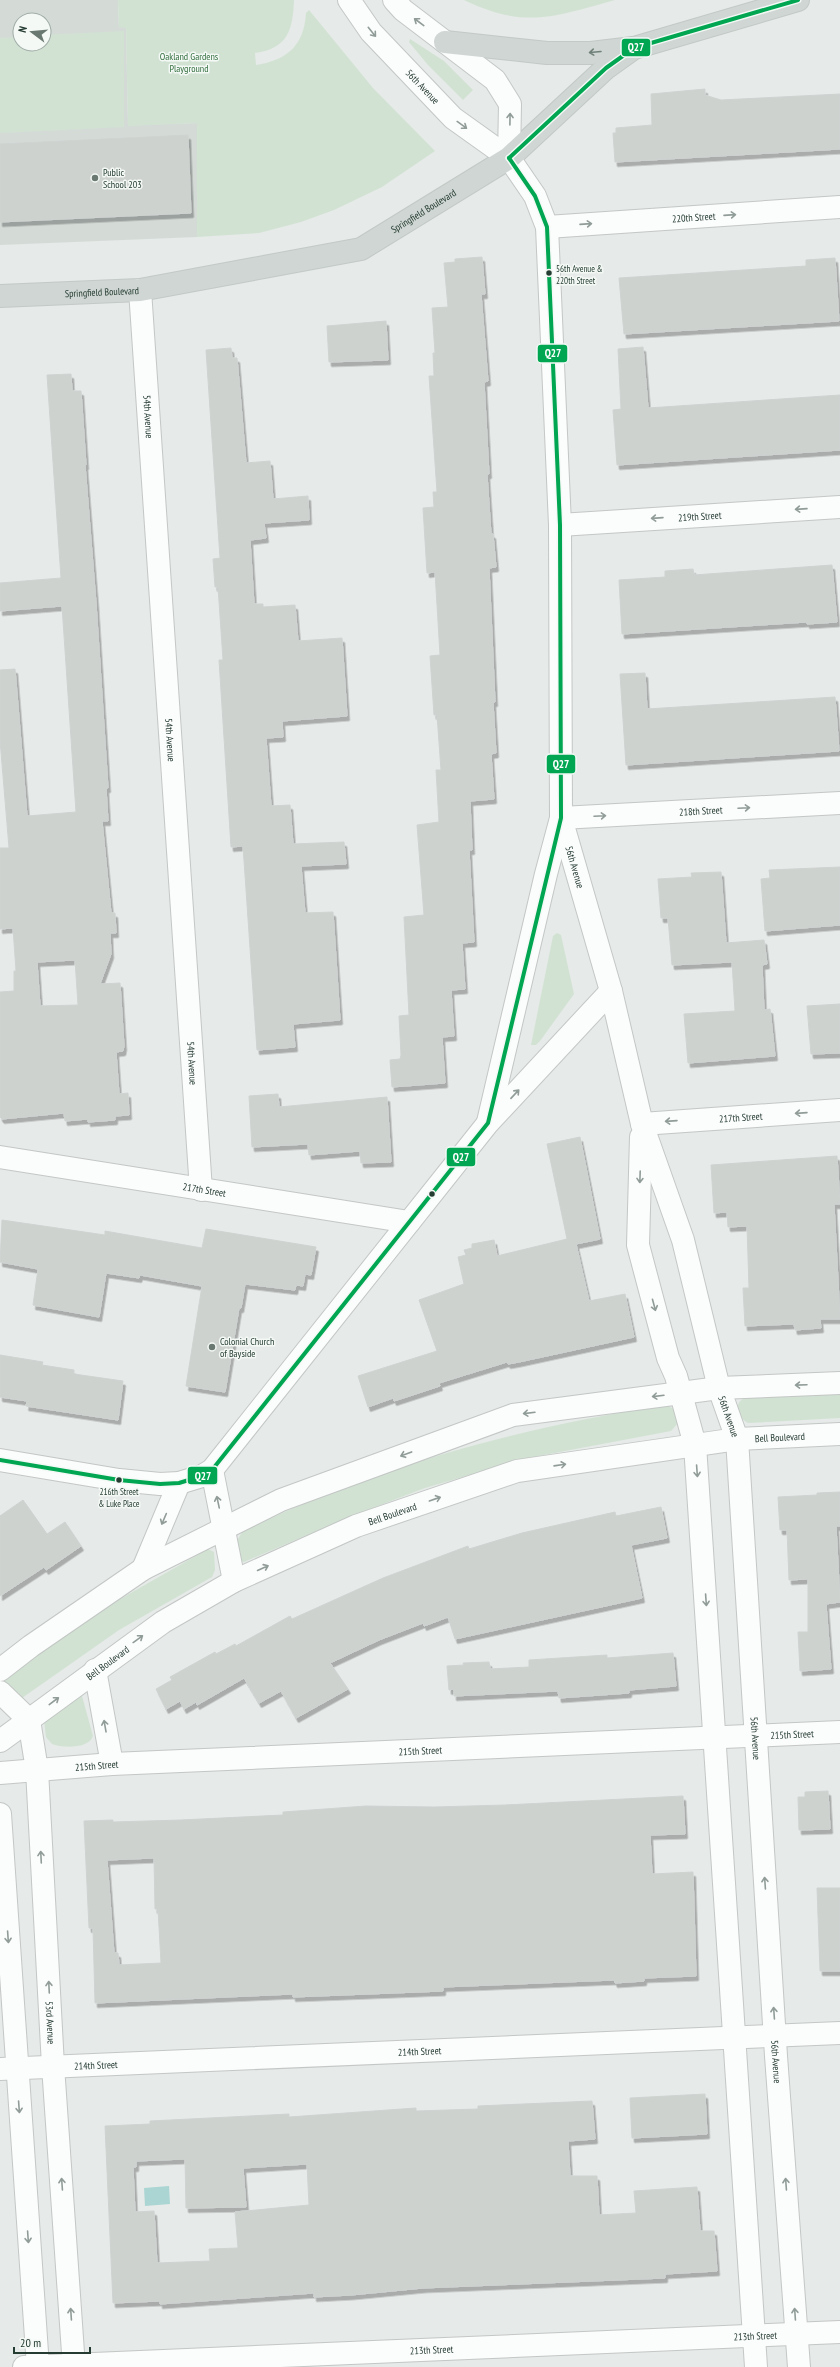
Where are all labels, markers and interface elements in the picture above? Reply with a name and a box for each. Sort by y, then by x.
north arrow [12,12,52,52]
one-way arrow [413,18,424,26]
text: N [15,24,30,34]
one-way arrow [368,26,376,37]
line badge: Q27 [621,38,651,57]
text: Q27 [628,40,644,54]
one-way arrow [589,48,602,56]
park label: Oakland Gardens Playground [160,50,219,75]
street label: 56th Avenue [403,66,443,107]
one-way arrow [506,113,514,126]
one-way arrow [457,121,468,129]
place label: Public School 203 [103,166,142,191]
marker: Public School 203 [90,173,100,183]
street label: Springfield Boulevard [388,186,458,236]
street label: 220th Street [672,209,716,225]
one-way arrow [723,211,736,218]
one-way arrow [579,221,592,228]
place label: 56th Avenue & 220th Street [556,263,603,286]
marker: 56th Avenue & 220th Street [544,268,554,278]
street label: Springfield Boulevard [65,284,139,300]
line badge: Q27 [537,344,568,363]
text: Q27 [545,346,561,360]
street label: 54th Avenue [141,395,157,439]
one-way arrow [795,505,808,513]
street label: 219th Street [678,508,722,524]
one-way arrow [651,515,664,522]
street label: 54th Avenue [163,718,178,762]
line badge: Q27 [546,754,576,774]
text: Q27 [553,757,569,771]
street label: 218th Street [679,803,723,818]
one-way arrow [737,804,750,812]
one-way arrow [593,812,606,819]
street label: 56th Avenue [563,844,587,890]
street label: 54th Avenue [184,1041,200,1085]
one-way arrow [510,1089,520,1099]
street label: 217th Street [719,1109,763,1125]
one-way arrow [795,1109,808,1116]
one-way arrow [665,1118,678,1125]
line badge: Q27 [446,1147,476,1167]
text: Q27 [453,1150,469,1164]
one-way arrow [636,1170,644,1183]
street label: 217th Street [182,1180,227,1199]
unlabelled marker [427,1189,437,1199]
one-way arrow [651,1298,658,1311]
place label: Colonial Church of Bayside [220,1335,274,1360]
marker: Colonial Church of Bayside [207,1342,217,1352]
one-way arrow [795,1381,808,1388]
one-way arrow [652,1392,665,1400]
street label: 56th Avenue [716,1394,742,1439]
one-way arrow [523,1409,536,1417]
street label: Bell Boulevard [754,1429,805,1445]
one-way arrow [400,1451,412,1459]
one-way arrow [553,1461,566,1469]
one-way arrow [693,1464,700,1477]
line badge: Q27 [187,1466,218,1485]
text: Q27 [195,1469,211,1483]
marker: 216th Street & Luke Place [114,1475,124,1485]
place label: 216th Street & Luke Place [99,1486,140,1509]
one-way arrow [213,1495,221,1508]
one-way arrow [429,1495,442,1502]
street label: Bell Boulevard [366,1499,418,1528]
one-way arrow [160,1513,167,1525]
one-way arrow [256,1564,268,1571]
one-way arrow [702,1593,709,1606]
one-way arrow [132,1635,143,1643]
street label: Bell Boulevard [83,1642,132,1683]
one-way arrow [48,1697,59,1705]
street label: 56th Avenue [748,1716,764,1760]
one-way arrow [101,1720,109,1733]
street label: 215th Street [770,1727,814,1742]
street label: 215th Street [398,1743,443,1758]
street label: 215th Street [74,1757,119,1773]
one-way arrow [38,1851,45,1864]
one-way arrow [761,1877,769,1890]
one-way arrow [5,1930,12,1943]
one-way arrow [45,1981,52,1994]
street label: 53rd Avenue [43,2001,58,2045]
one-way arrow [770,2007,777,2020]
street label: 56th Avenue [769,2040,784,2084]
street label: 214th Street [398,2044,442,2058]
street label: 214th Street [74,2057,118,2072]
one-way arrow [16,2100,23,2113]
one-way arrow [58,2178,65,2191]
one-way arrow [782,2178,789,2191]
one-way arrow [25,2230,32,2243]
one-way arrow [67,2308,74,2321]
one-way arrow [792,2308,799,2321]
street label: 213th Street [733,2328,778,2343]
scale bar [14,2329,90,2355]
text: 20 m [20,2335,41,2350]
street label: 213th Street [410,2342,454,2357]

